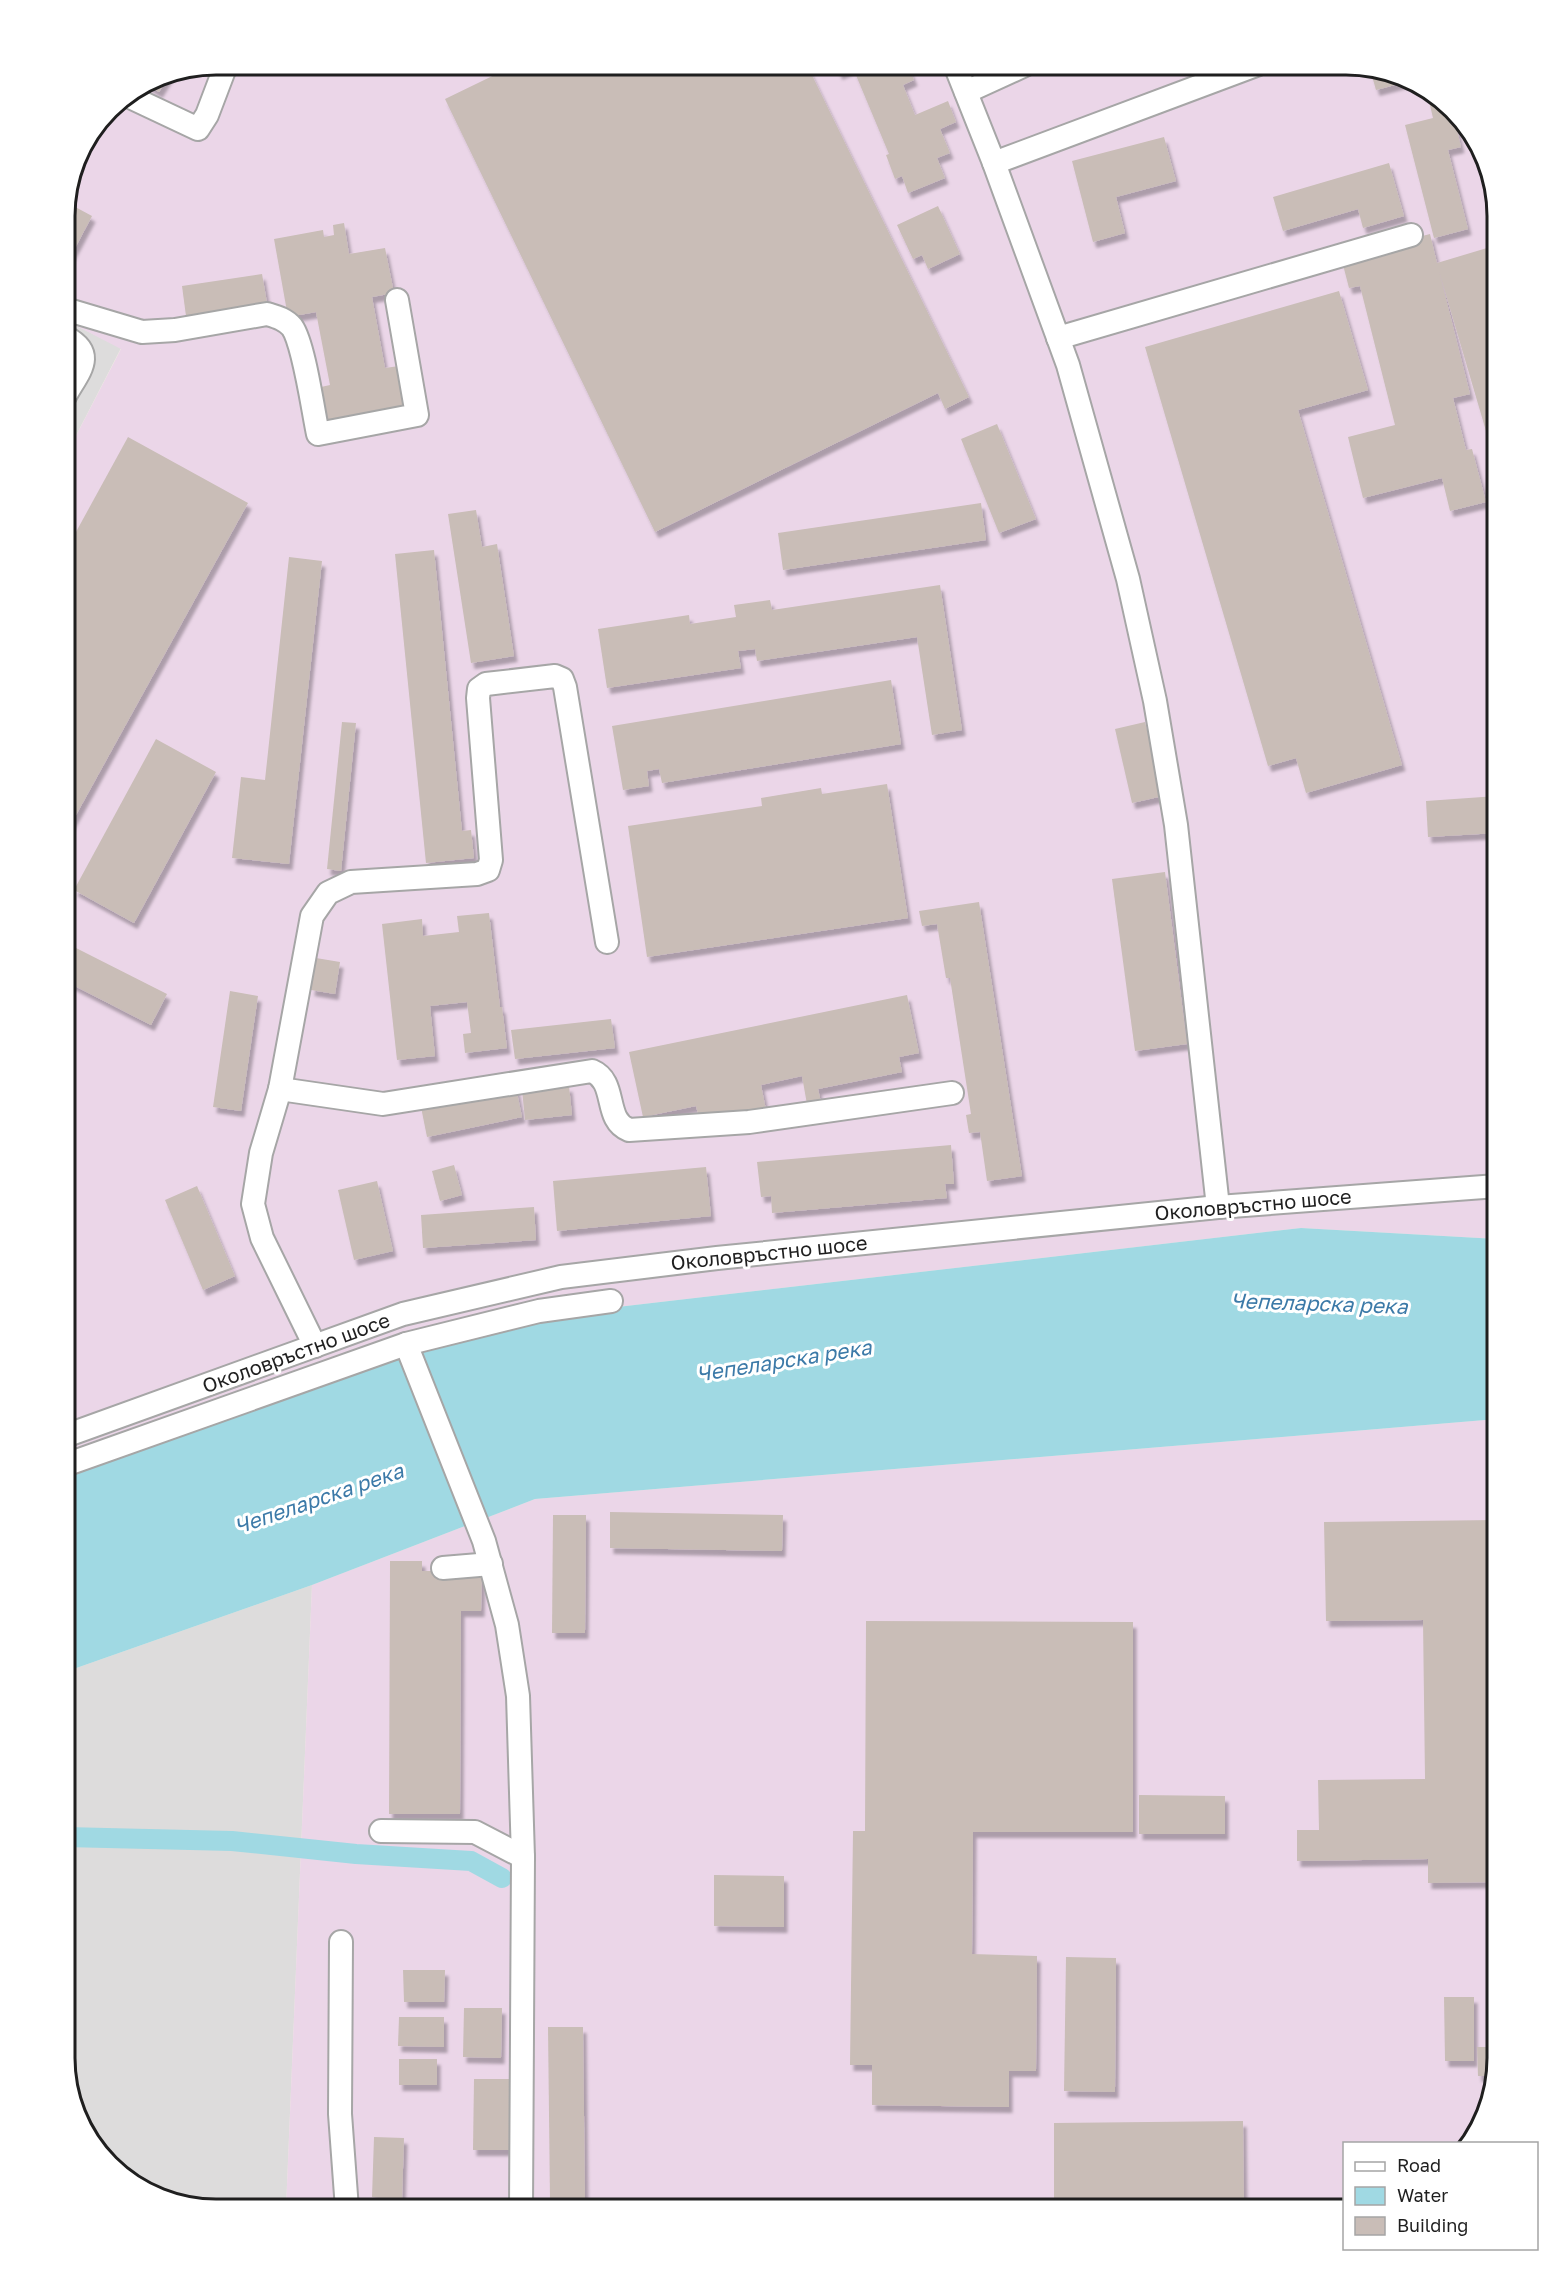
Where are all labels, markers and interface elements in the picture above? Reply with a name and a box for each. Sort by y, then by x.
street label: Околовръстно шосе [1153,1183,1352,1225]
street label: Околовръстно шосе [669,1230,868,1274]
water label: Чепеларска река [1230,1287,1409,1319]
street label: Околовръстно шосе [199,1307,393,1397]
water label: Чепеларска река [694,1333,874,1387]
water label: Чепеларска река [231,1457,408,1539]
legend [1343,2142,1538,2250]
text: Road [1397,2154,1441,2176]
text: Water [1397,2184,1448,2206]
text: Building [1397,2214,1468,2236]

